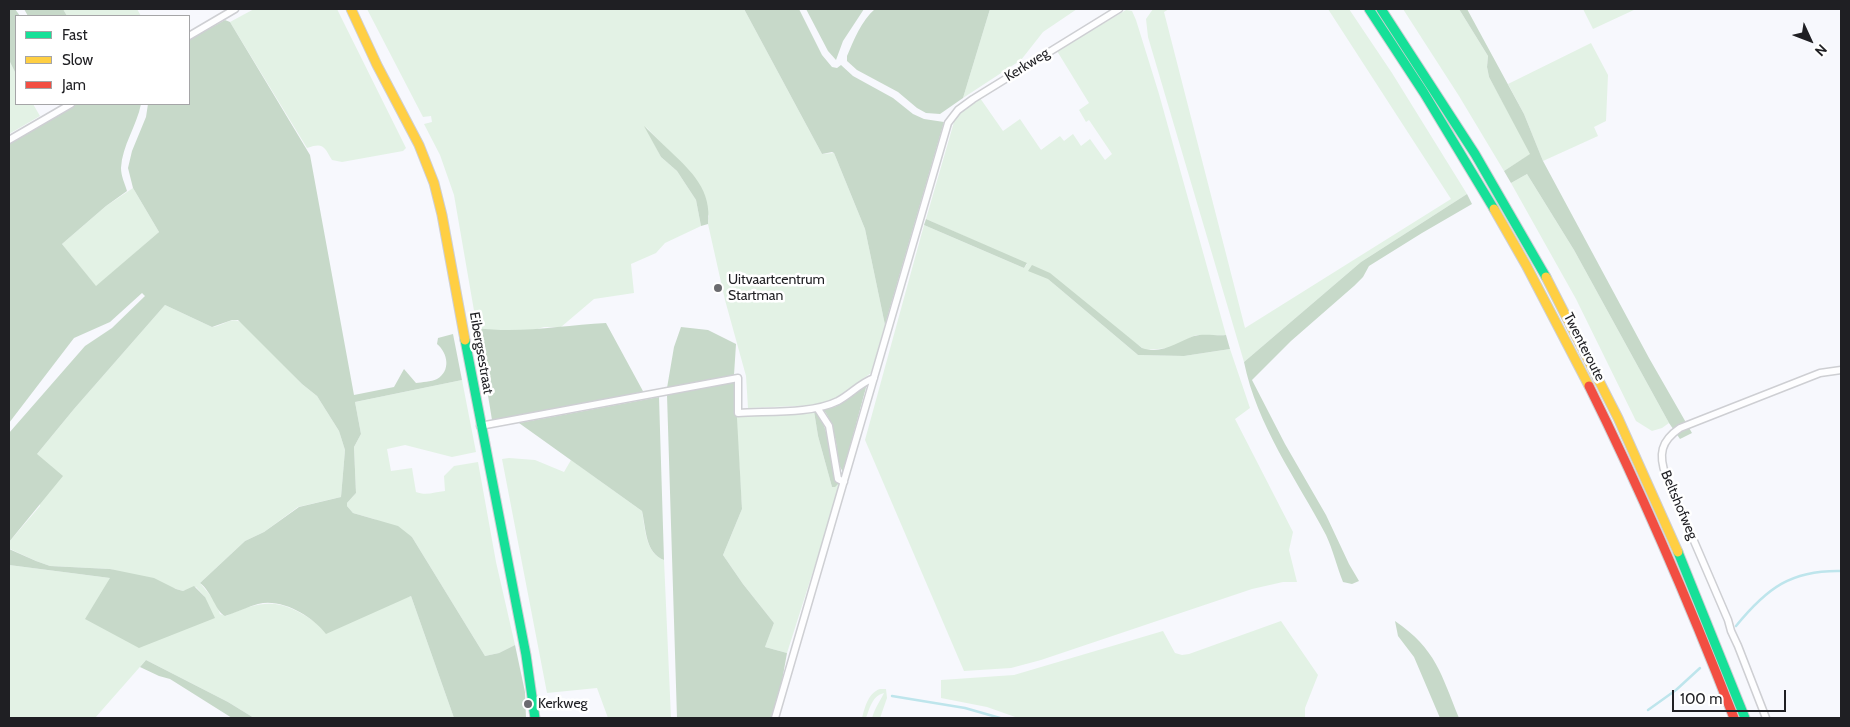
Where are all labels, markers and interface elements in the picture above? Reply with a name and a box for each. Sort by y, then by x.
legend [15,15,190,105]
north arrow [1785,15,1835,65]
text: Fast [62,26,87,44]
text: N [1811,40,1831,60]
street label: Kerkweg [1002,45,1052,85]
text: Slow [62,51,93,69]
text: Jam [62,76,86,94]
place label: Uitvaartcentrum Startman [728,272,825,304]
marker: Uitvaartcentrum Startman [712,282,724,294]
street label: Twenteroute [1560,310,1608,384]
street label: Eibergsestraat [466,311,496,395]
street label: Beltshofweg [1657,468,1701,542]
scale bar [1675,680,1789,712]
text: 100 m [1680,690,1722,708]
place label: Kerkweg [538,696,588,712]
marker: Kerkweg [522,698,534,710]

